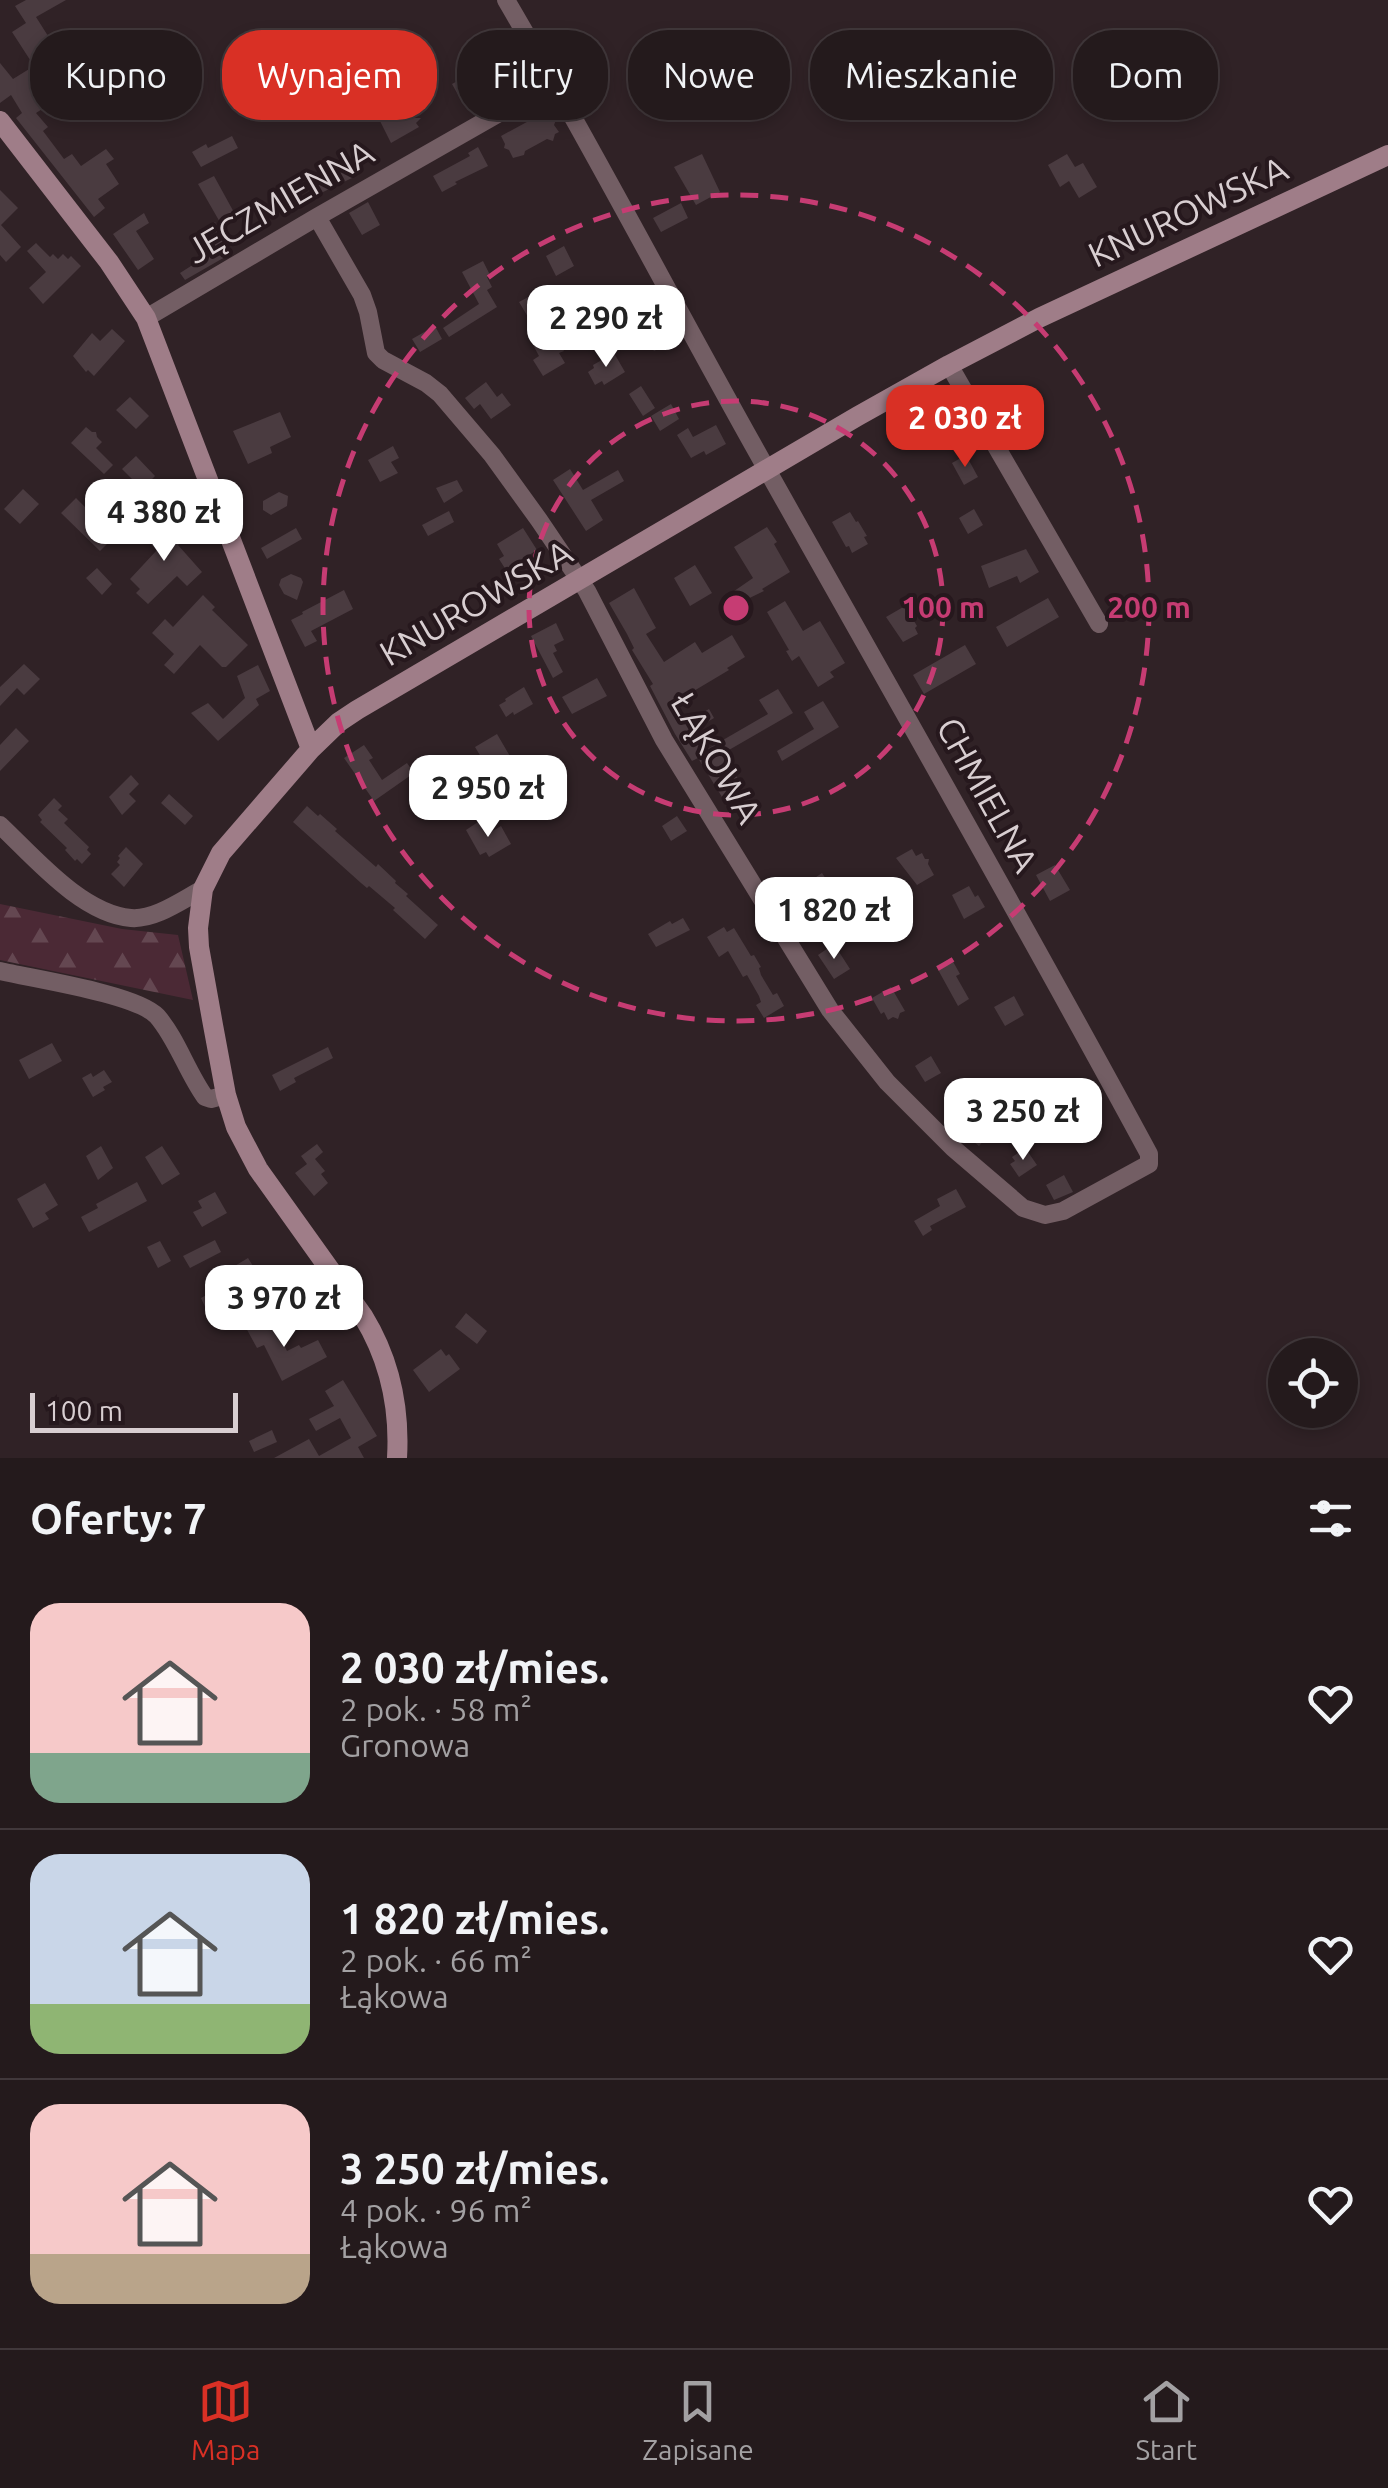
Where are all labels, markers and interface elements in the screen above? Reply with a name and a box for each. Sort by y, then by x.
chip: Kupno [30,30,202,120]
chip: Wynajem [222,30,437,120]
chip: Filtry [457,30,608,120]
chip: Nowe [628,30,790,120]
chip: Mieszkanie [810,30,1053,120]
chip: Dom [1073,30,1218,120]
street label: JĘCZMIENNA [179,131,381,271]
street label: KNUROWSKA [1082,147,1294,275]
pin: 2 290 zł [503,285,709,370]
text: 2 290 zł [549,299,663,335]
pin: 2 030 zł [862,385,1068,470]
text: 2 030 zł [908,399,1022,435]
pin: 4 380 zł [61,479,267,564]
text: 4 380 zł [107,493,221,529]
street label: KNUROWSKA [372,531,579,673]
centre of rings [718,590,754,626]
text: 100 m [901,590,985,624]
text: 200 m [1107,590,1191,624]
street label: ŁĄKOWA [663,685,770,830]
street label: CHMIELNA [929,710,1047,879]
pin: 2 950 zł [385,755,591,840]
text: 2 950 zł [431,769,545,805]
pin: 1 820 zł [731,877,937,962]
text: 1 820 zł [777,891,891,927]
pin: 3 250 zł [920,1078,1126,1163]
text: 3 250 zł [966,1092,1080,1128]
pin: 3 970 zł [181,1265,387,1350]
text: 3 970 zł [227,1279,341,1315]
map controls [1268,1338,1358,1428]
button: locate [1268,1338,1358,1428]
scale bar [30,1388,238,1432]
text: 100 m [45,1395,123,1426]
icon: filters [1303,1491,1358,1546]
text: Oferty: 7 [30,1495,207,1542]
icon: home [110,1643,230,1763]
text: 2 030 zł/mies. [340,1644,609,1691]
icon: heart [1303,1676,1358,1731]
text: 2 pok. · 58 m² [340,1691,532,1727]
text: Gronowa [340,1727,470,1763]
icon: home [110,1894,230,2014]
text: 1 820 zł/mies. [340,1895,609,1942]
icon: heart [1303,1927,1358,1982]
text: 2 pok. · 66 m² [340,1942,532,1978]
text: Łąkowa [340,1978,449,2014]
icon: home [110,2144,230,2264]
text: 3 250 zł/mies. [340,2145,609,2192]
icon: heart [1303,2177,1358,2232]
text: 4 pok. · 96 m² [340,2192,532,2228]
text: Łąkowa [340,2228,449,2264]
tab: Mapa [191,2374,260,2465]
tab: Zapisane [642,2374,754,2465]
tab: Start [1135,2374,1197,2465]

